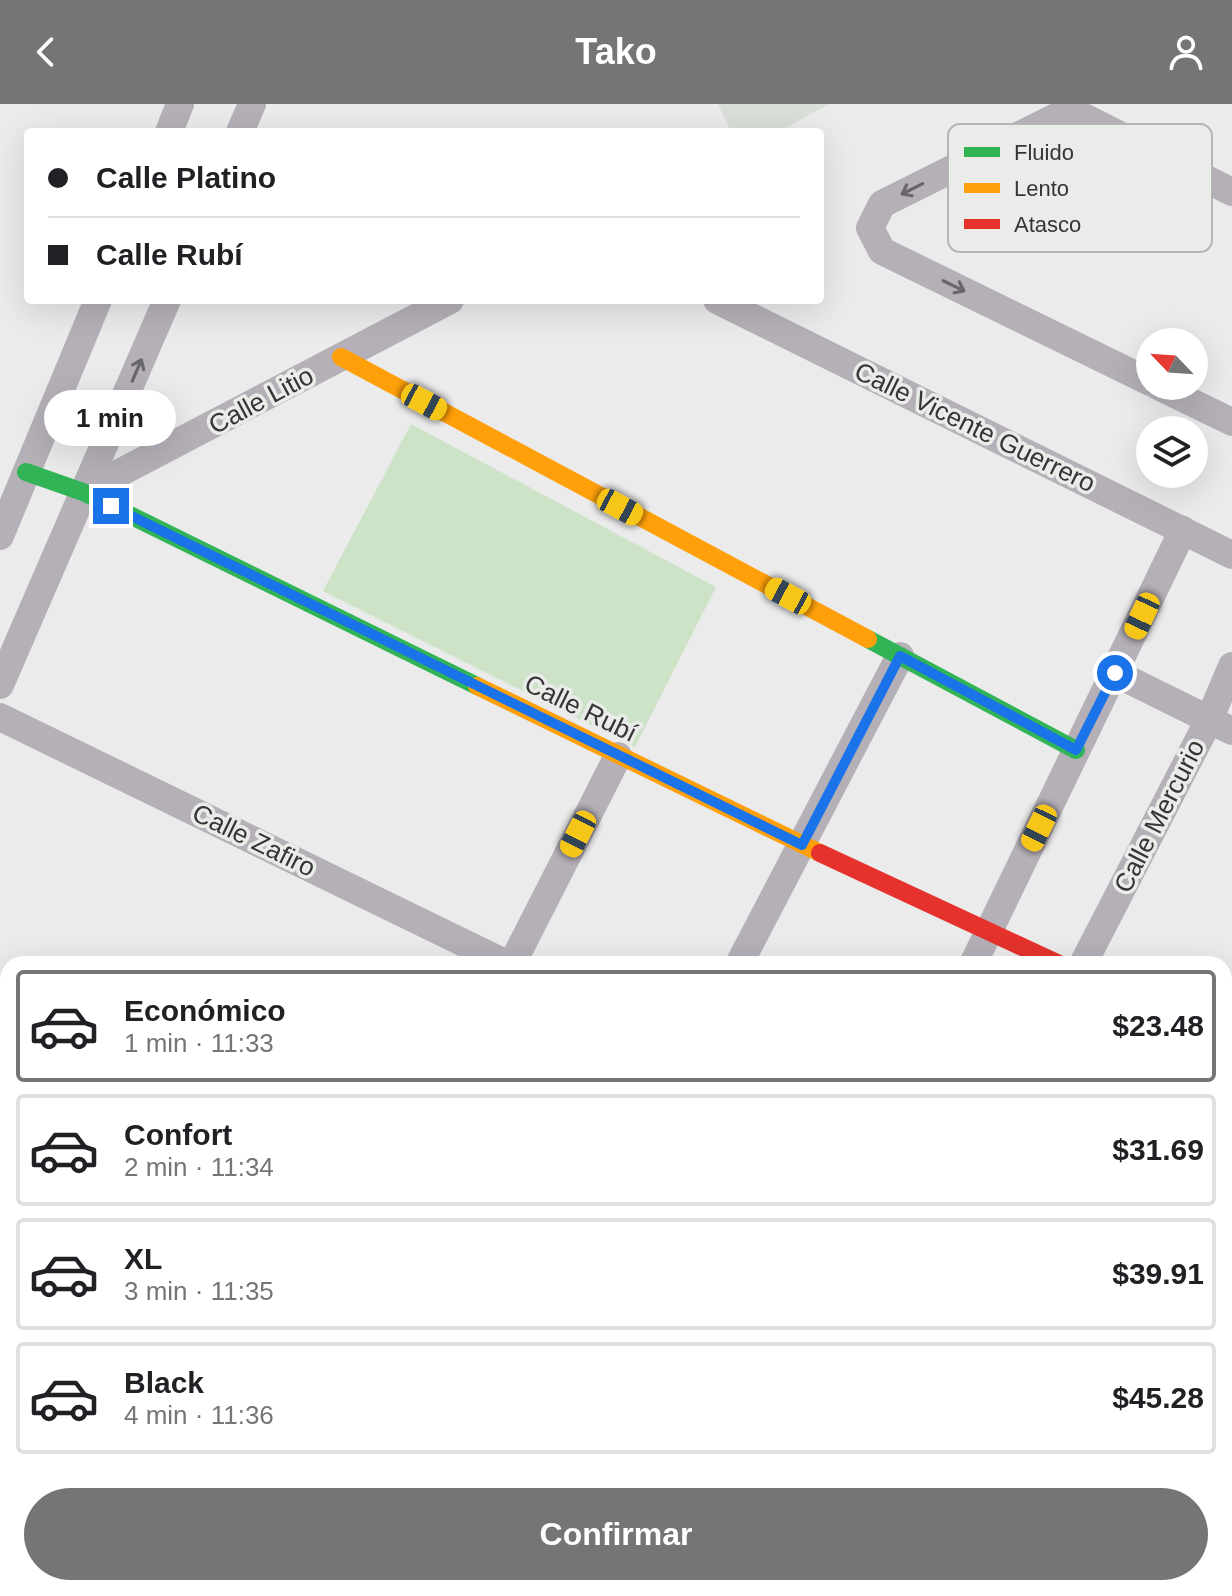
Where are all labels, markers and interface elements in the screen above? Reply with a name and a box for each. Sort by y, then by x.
icon: back [24,30,68,74]
icon: person [1164,30,1208,74]
text: Tako [575,31,657,72]
legend [948,124,1212,252]
text: Fluido [1014,140,1074,165]
text: Calle Platino [96,161,276,194]
text: Lento [1014,176,1069,201]
one-way arrow [900,182,924,197]
text: Atasco [1014,212,1081,237]
text: Calle Rubí [96,238,243,271]
one-way arrow [942,279,966,295]
north arrow [1136,328,1208,400]
map controls [1136,328,1208,488]
street label: Calle Vicente Guerrero [850,356,1100,498]
one-way arrow [130,358,145,382]
street label: Calle Litio [204,360,318,440]
car [397,380,451,424]
callout: 1 min [45,390,177,446]
text: 1 min [76,403,144,433]
button: layers [1136,416,1208,488]
car [593,485,647,529]
route end [93,488,129,524]
car [761,574,815,618]
car [1121,589,1163,643]
route start [1097,655,1133,691]
street label: Calle Rubí [520,668,643,748]
street label: Calle Mercurio [1108,735,1210,897]
street label: Calle Zafiro [188,797,320,883]
car [1018,801,1060,855]
car [556,807,600,861]
icon: car [28,990,100,1062]
text: Económico [124,994,286,1027]
text: $23.48 [1112,1009,1204,1042]
text: 1 min · 11:33 [124,1028,274,1058]
icon: car [28,1114,100,1186]
text: Confort [124,1118,232,1151]
text: $31.69 [1112,1133,1204,1166]
text: 2 min · 11:34 [124,1152,274,1182]
icon: car [28,1238,100,1310]
text: XL [124,1242,162,1275]
text: $39.91 [1112,1257,1204,1290]
text: 3 min · 11:35 [124,1276,274,1306]
icon: car [28,1362,100,1434]
text: Black [124,1366,204,1399]
text: $45.28 [1112,1381,1204,1414]
text: 4 min · 11:36 [124,1400,274,1430]
button: Confirmar [24,1488,1208,1580]

